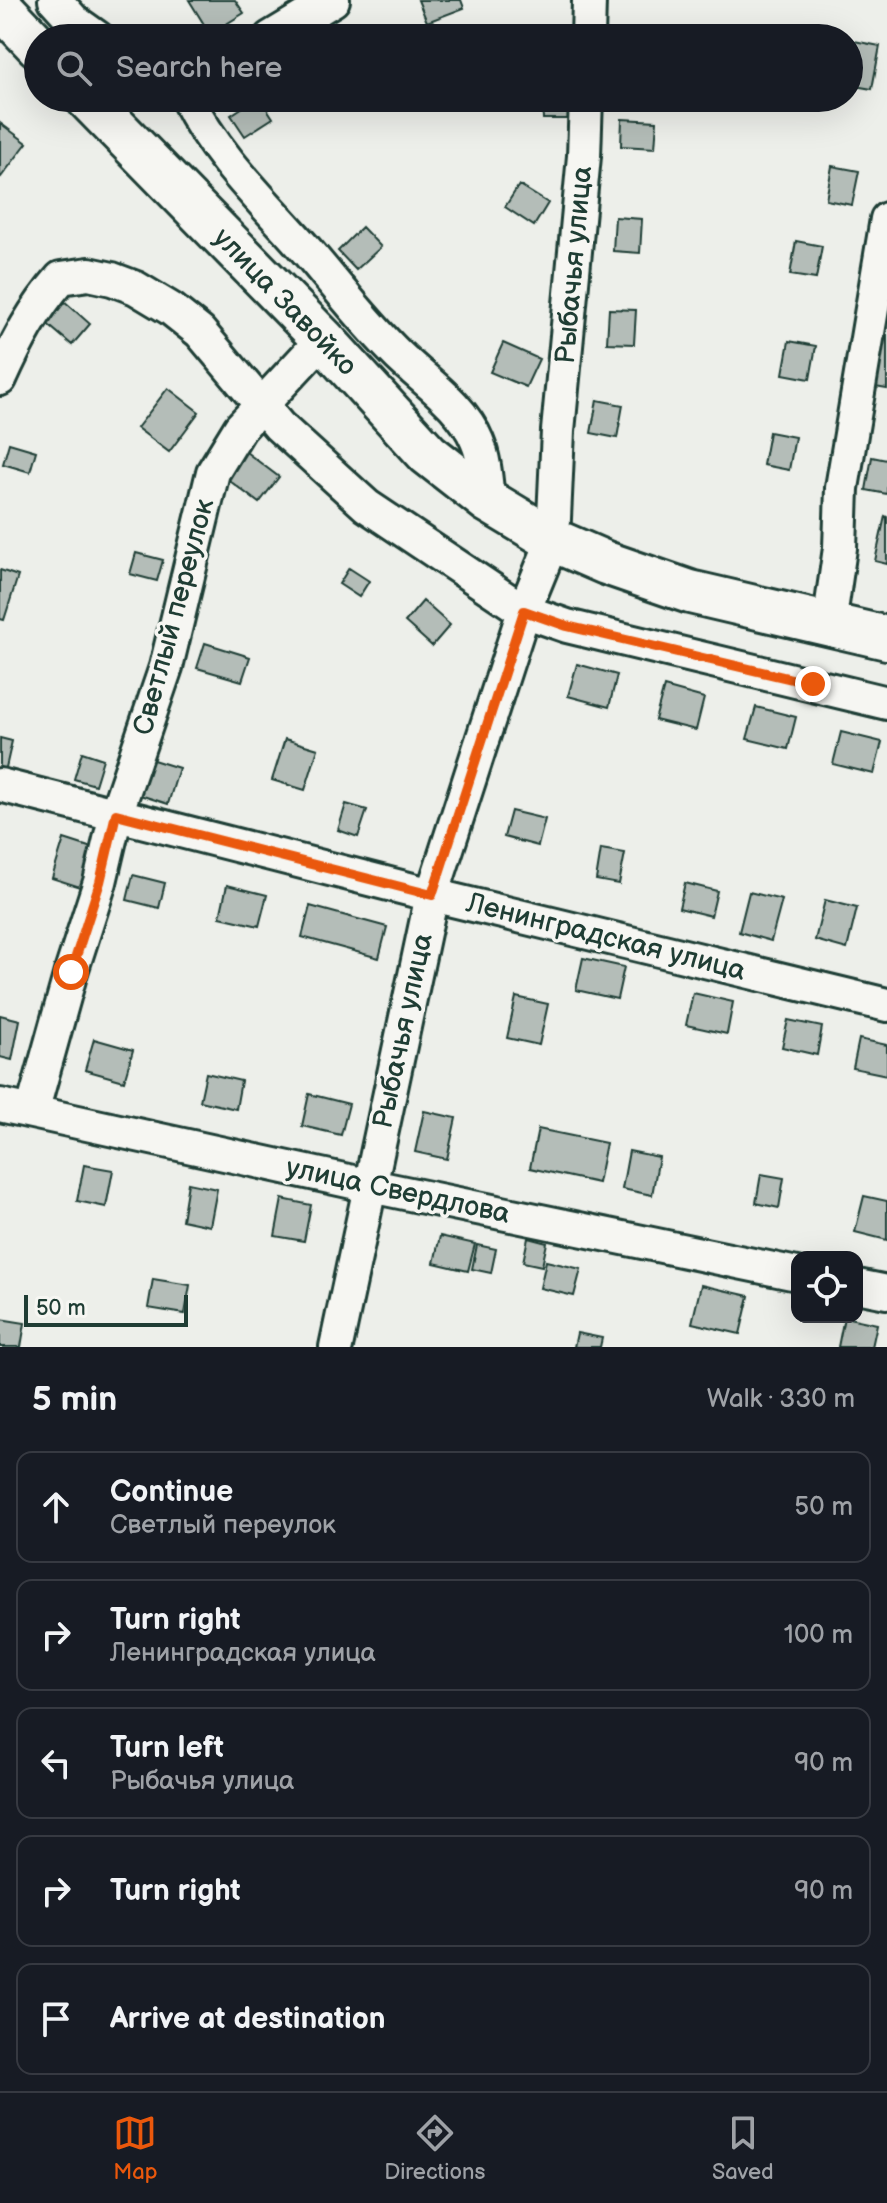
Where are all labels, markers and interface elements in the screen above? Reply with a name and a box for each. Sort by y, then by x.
search box [24,24,863,112]
icon: search [52,46,96,90]
text: Search here [116,50,282,86]
street label: Рыбачья улица [549,164,599,365]
street label: улица Завойко [206,221,364,383]
street label: Светлый переулок [127,495,221,739]
route end [795,666,831,702]
street label: Ленинградская улица [462,886,749,988]
street label: Рыбачья улица [366,930,440,1132]
route start [53,954,89,990]
street label: улица Свердлова [283,1151,513,1231]
map controls [791,1251,863,1323]
button: locate [791,1251,863,1323]
scale bar [24,1291,188,1327]
text: 50 m [36,1295,86,1322]
text: 5 min [32,1379,117,1420]
text: Walk · 330 m [707,1384,855,1415]
text: Continue [110,1474,233,1510]
icon: ahead [34,1485,78,1529]
text: 50 m [794,1492,853,1523]
text: Светлый переулок [110,1510,336,1541]
text: Turn right [110,1602,241,1638]
icon: right [34,1613,78,1657]
text: 100 m [784,1620,853,1651]
text: Ленинградская улица [110,1638,376,1669]
text: Turn left [110,1730,224,1766]
icon: left [34,1741,78,1785]
text: 90 m [794,1748,853,1779]
text: Рыбачья улица [110,1766,294,1797]
icon: right [34,1869,78,1913]
text: Turn right [110,1873,241,1909]
text: 90 m [794,1876,853,1907]
icon: arrive [34,1997,78,2041]
text: Arrive at destination [110,2001,386,2037]
tab: Map [113,2111,158,2186]
tab: Directions [384,2111,485,2186]
tab: Saved [712,2111,774,2186]

